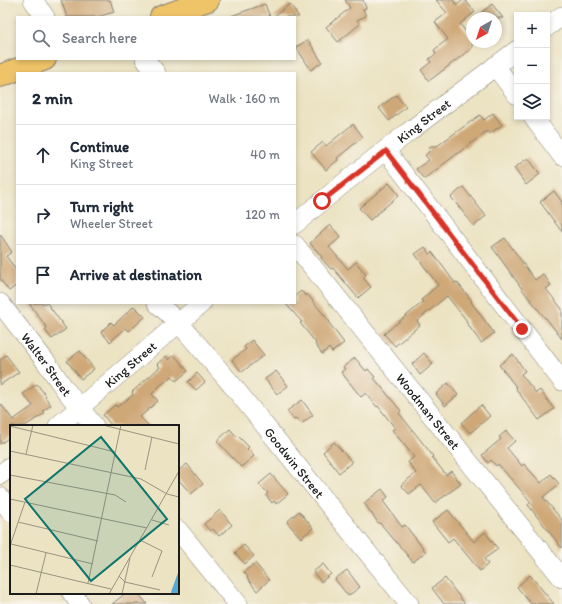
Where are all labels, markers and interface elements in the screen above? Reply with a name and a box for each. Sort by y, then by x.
north arrow [466,12,502,48]
map controls [514,12,550,120]
button: + [514,12,550,48]
search box [16,16,296,60]
icon: search [30,27,52,49]
text: Search here [62,29,137,47]
button: − [514,48,550,84]
button: layers [514,84,550,120]
text: 2 min [32,88,72,108]
text: Walk · 160 m [209,91,280,106]
street label: King Street [394,95,453,146]
text: Continue [70,138,129,156]
icon: ahead [32,144,54,166]
text: 40 m [250,147,280,162]
text: King Street [70,156,133,171]
route start [313,192,331,210]
text: Turn right [70,198,134,216]
icon: right [32,204,54,226]
text: 120 m [245,207,280,222]
text: Wheeler Street [70,216,153,231]
icon: arrive [32,264,54,286]
text: Arrive at destination [70,266,202,284]
route end [513,320,531,338]
street label: Walter Street [18,330,75,399]
street label: King Street [101,338,159,391]
street label: Woodman Street [393,370,463,452]
street label: Goodwin Street [262,424,328,501]
inset map [10,425,179,594]

